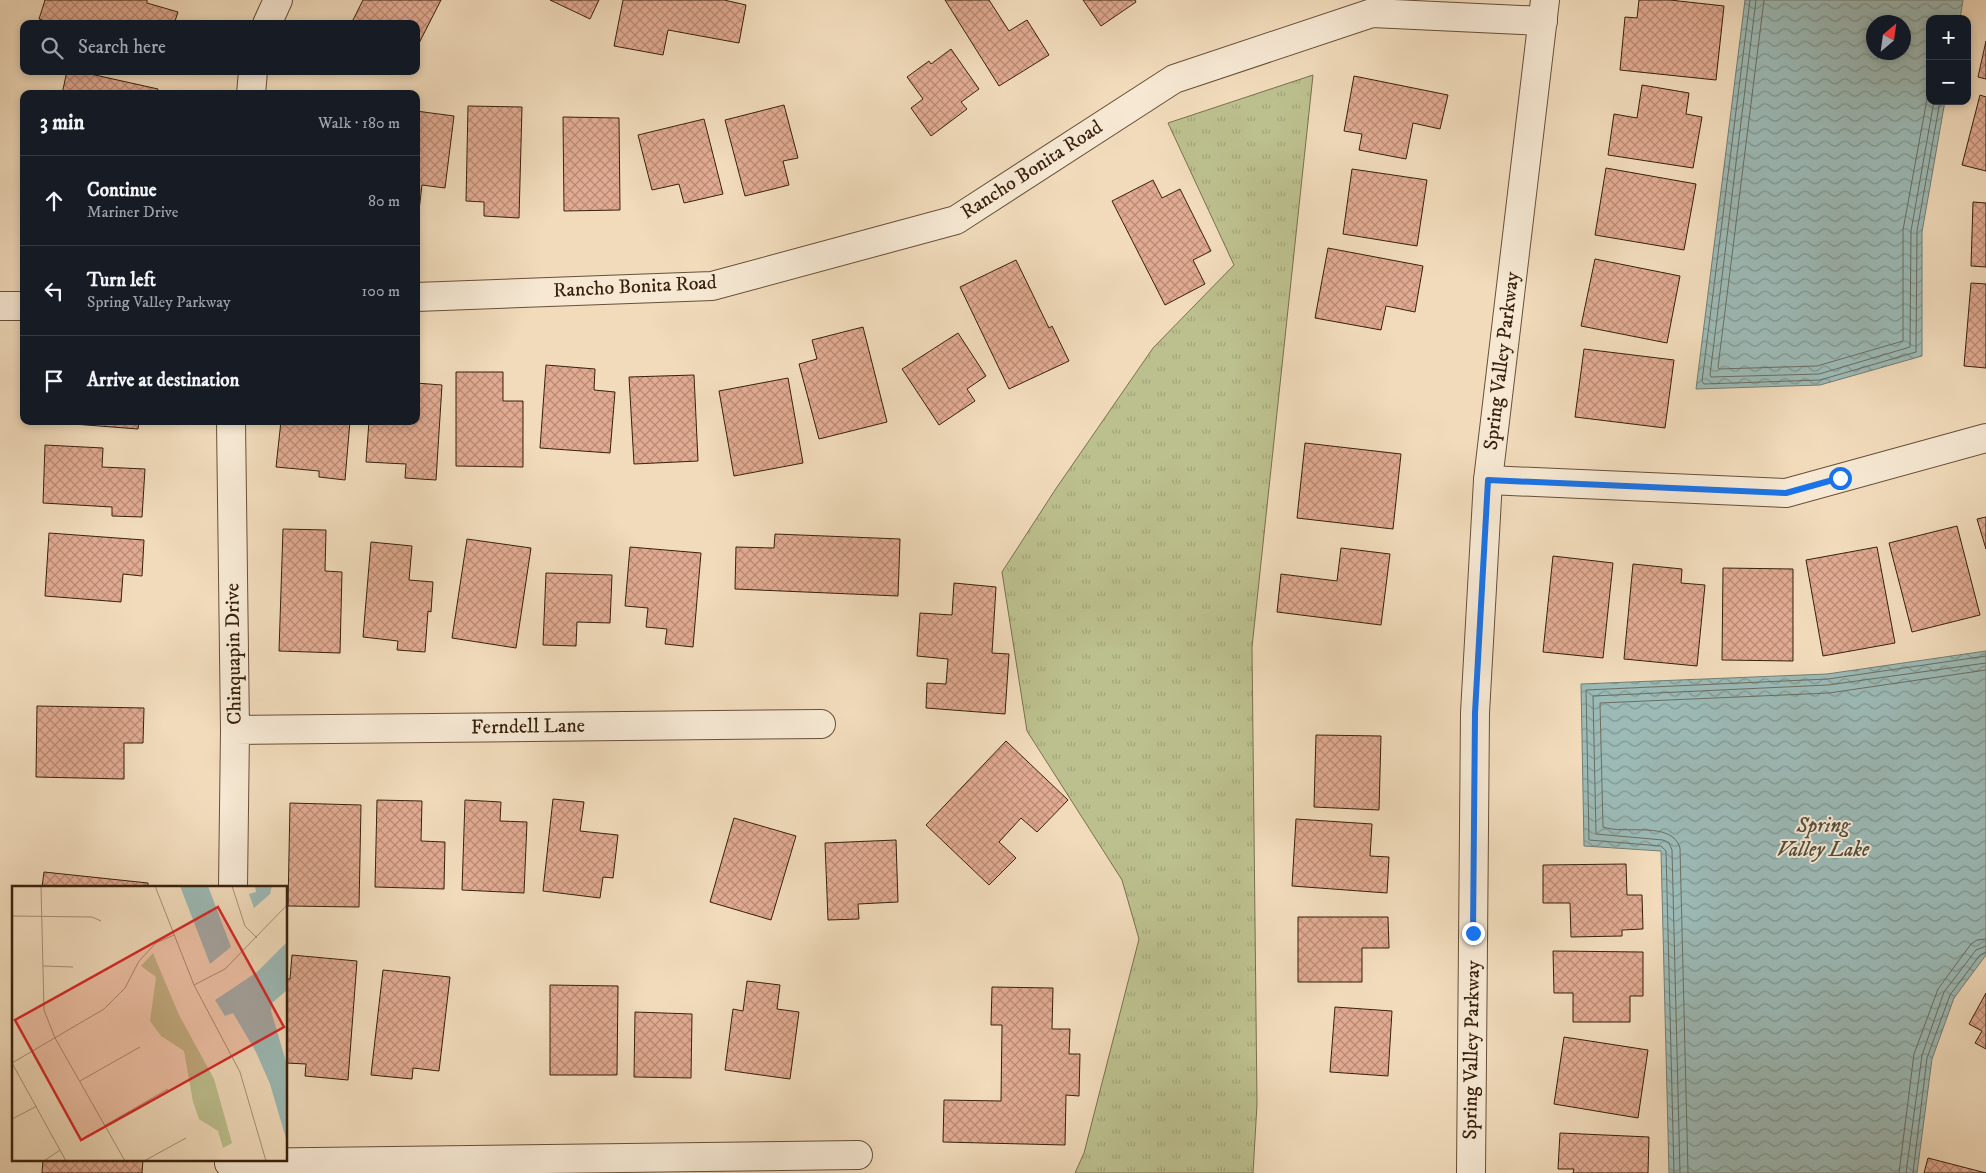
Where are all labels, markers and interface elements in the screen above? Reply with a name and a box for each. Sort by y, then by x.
north arrow [1866,15,1911,60]
map controls [1926,15,1971,105]
button: + [1926,15,1971,60]
search box [20,20,420,75]
icon: search [38,34,66,62]
text: Search here [78,36,166,59]
button: − [1926,60,1971,105]
text: 3 min [40,110,85,136]
text: Walk · 180 m [318,113,400,133]
street label: Rancho Bonita Road [957,115,1107,225]
text: Continue [87,179,157,202]
icon: ahead [40,187,68,215]
text: 80 m [368,191,400,211]
text: Mariner Drive [87,202,178,222]
text: Turn left [87,269,156,292]
street label: Rancho Bonita Road [553,270,717,304]
street label: Spring Valley Parkway [1479,270,1525,452]
icon: left [40,277,68,305]
text: 100 m [362,281,400,301]
text: Spring Valley Parkway [87,292,231,312]
icon: arrive [40,367,68,395]
text: Arrive at destination [87,369,239,392]
route start [1829,467,1852,490]
street label: Chinquapin Drive [220,583,248,725]
street label: Ferndell Lane [471,714,585,740]
water label: Spring Valley Lake [1777,813,1870,863]
inset map [12,886,288,1160]
route end [1462,922,1485,945]
street label: Spring Valley Parkway [1458,960,1486,1140]

